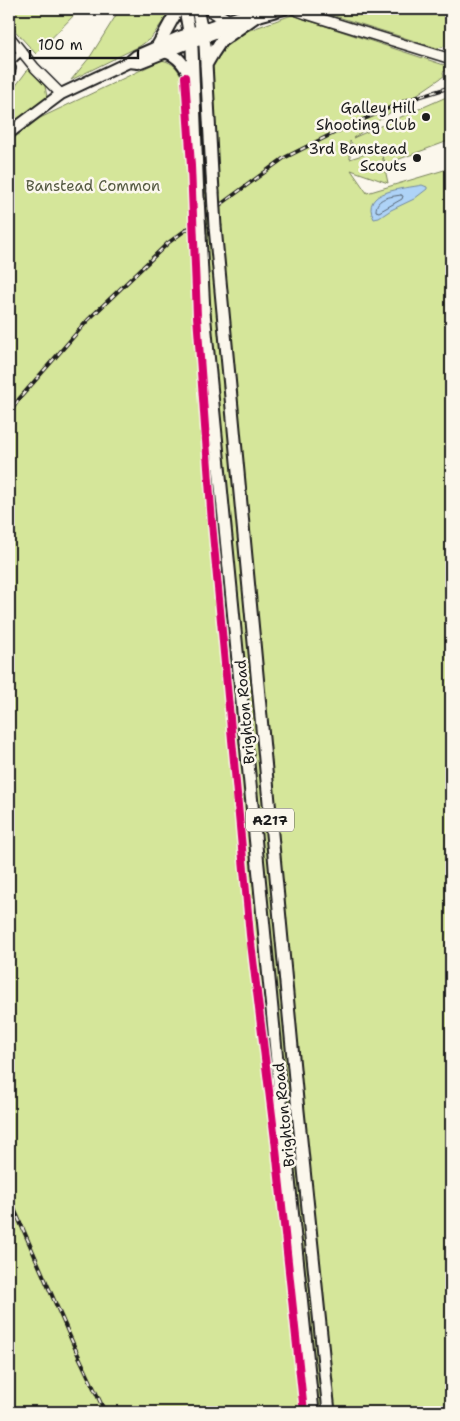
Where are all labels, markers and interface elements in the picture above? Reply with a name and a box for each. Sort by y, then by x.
scale bar [30,28,138,60]
text: 100 m [38,35,83,55]
place label: Galley Hill Shooting Club [316,98,416,135]
marker: Galley Hill Shooting Club [420,111,432,123]
place label: 3rd Banstead Scouts [308,139,407,176]
marker: 3rd Banstead Scouts [411,152,423,164]
park label: Banstead Common [26,176,160,196]
street label: Brighton Road [230,658,260,765]
road number: A217 [246,808,294,832]
street label: Brighton Road [269,1061,299,1168]

